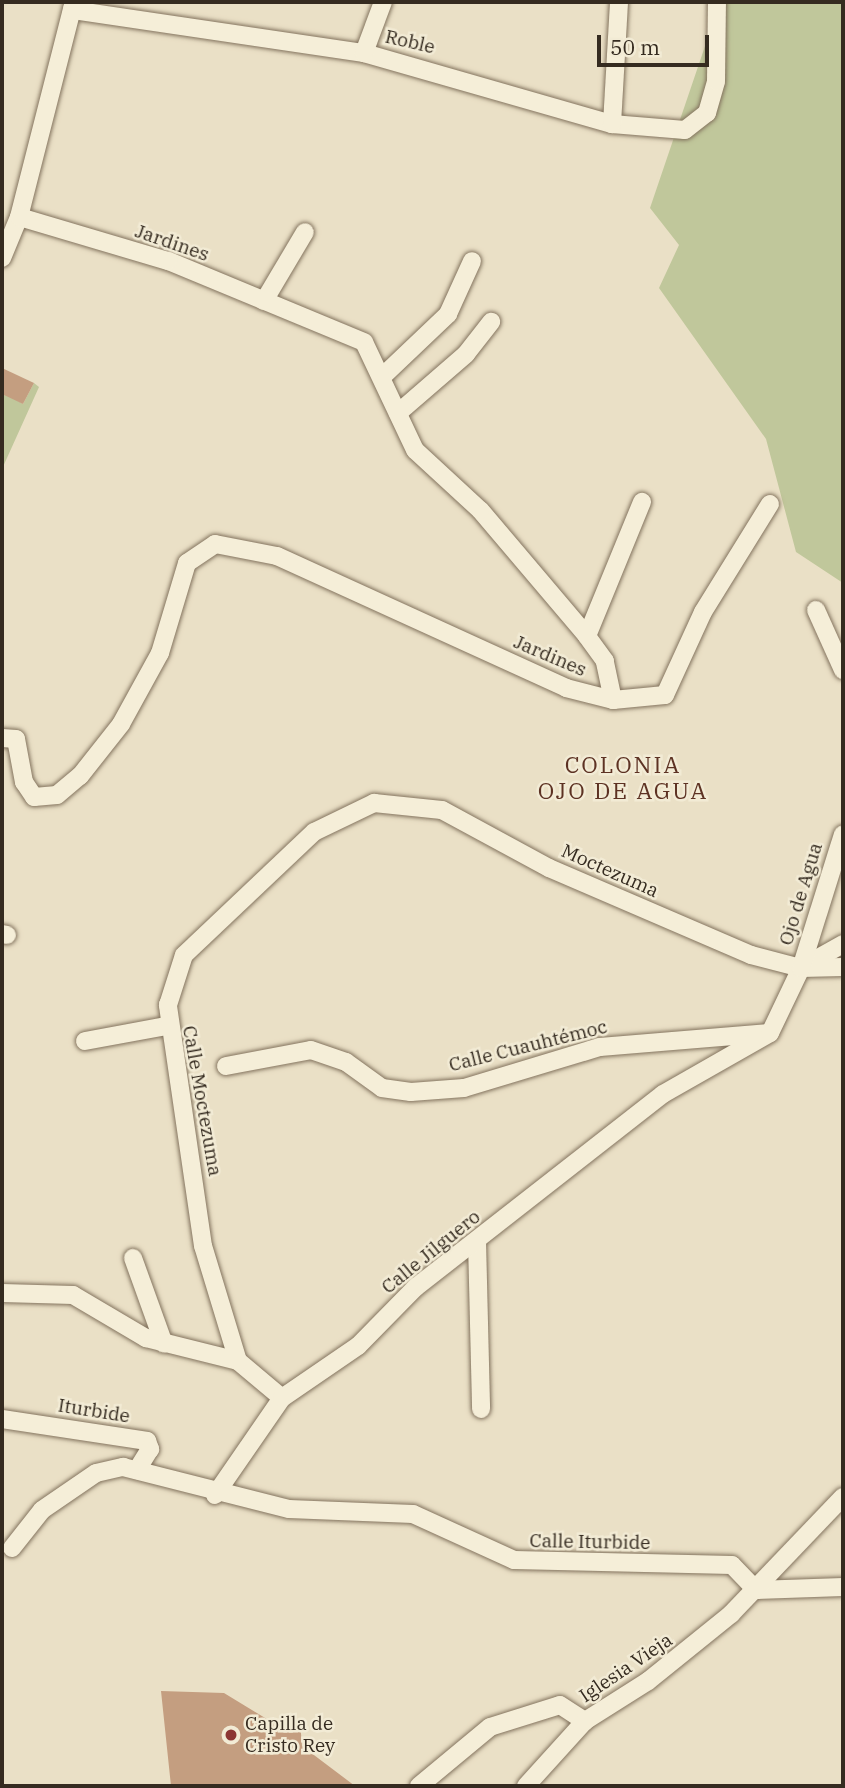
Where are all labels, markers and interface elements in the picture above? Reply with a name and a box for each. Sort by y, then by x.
scale bar [600,21,712,65]
street label: Roble [383,25,437,59]
text: 50 m [610,33,660,61]
street label: Jardines [132,220,212,266]
street label: Jardines [510,631,590,681]
district label: COLONIA OJO DE AGUA [539,750,707,804]
street label: Moctezuma [558,839,662,903]
street label: Ojo de Agua [775,840,827,948]
street label: Calle Cuauhtémoc [447,1015,609,1077]
street label: Calle Moctezuma [178,1024,226,1178]
street label: Calle Jilguero [377,1205,485,1299]
street label: Iturbide [56,1394,132,1428]
street label: Calle Iturbide [529,1530,651,1554]
street label: Iglesia Vieja [575,1629,677,1707]
place label: Capilla de Cristo Rey [245,1713,335,1757]
marker: Capilla de Cristo Rey [223,1727,239,1743]

